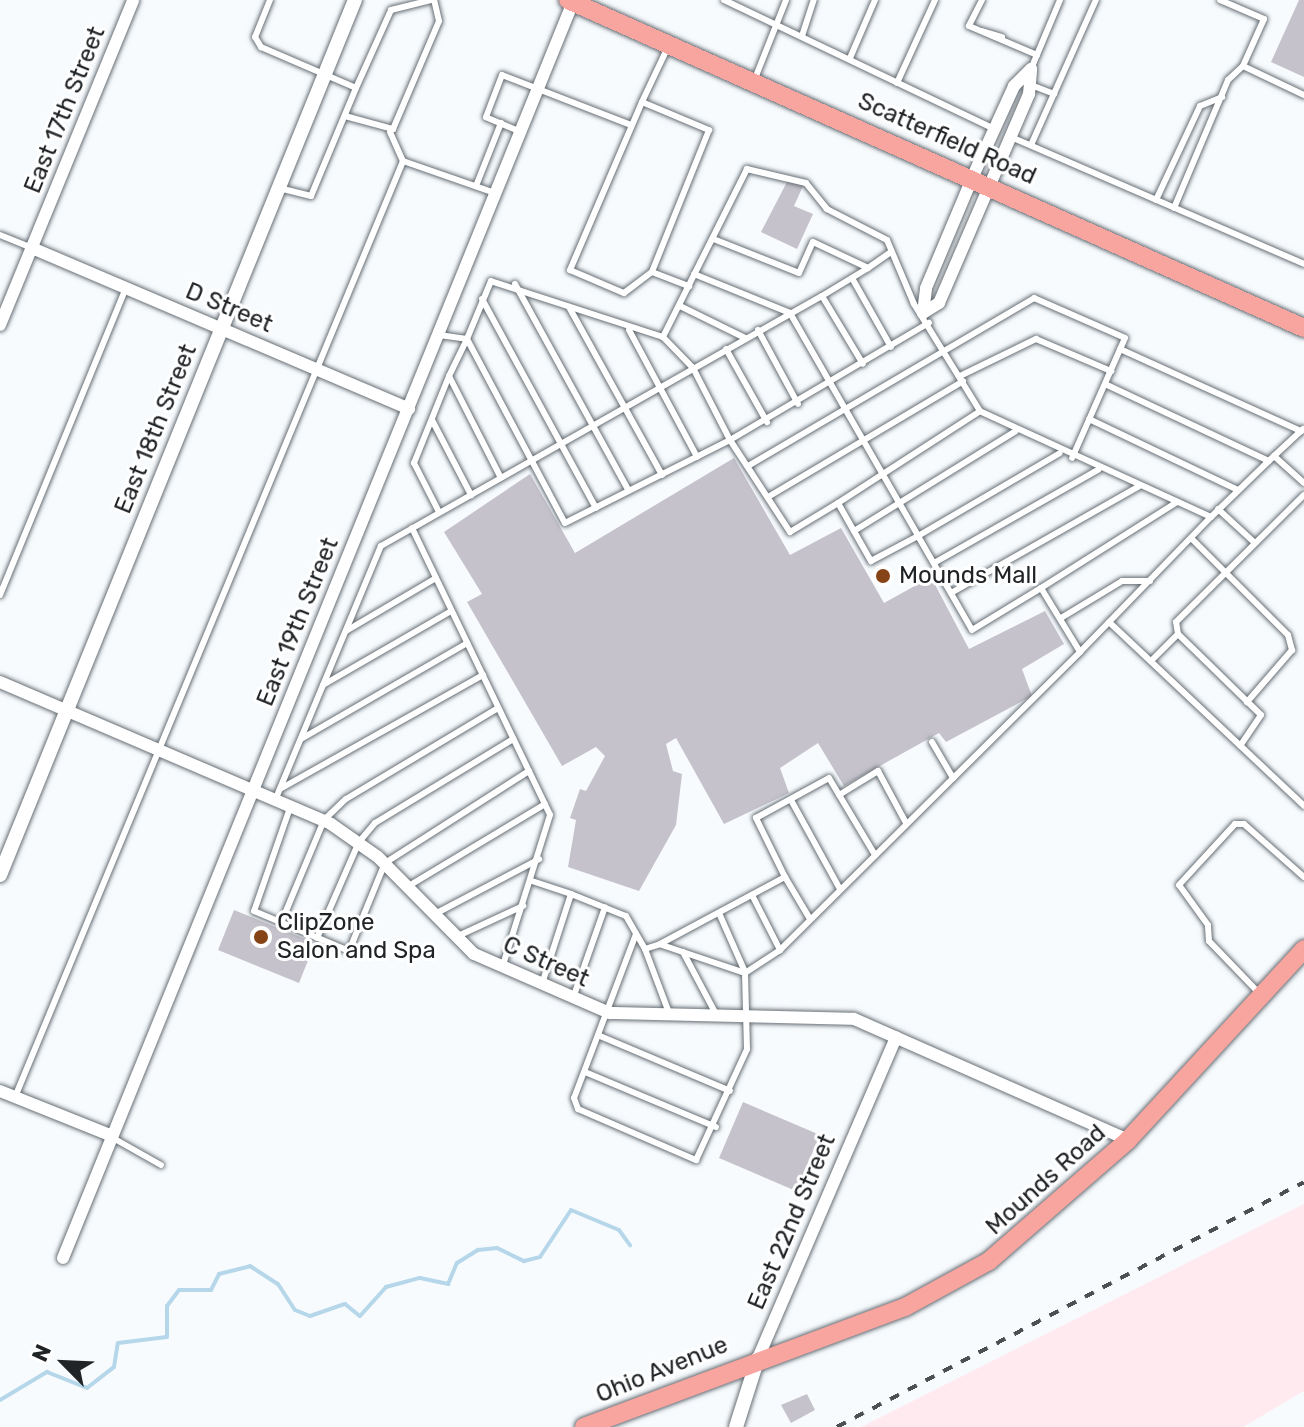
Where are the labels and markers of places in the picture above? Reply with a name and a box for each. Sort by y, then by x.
place label: Mounds Mall [899,562,1037,590]
marker: Mounds Mall [874,567,892,585]
place label: ClipZone Salon and Spa [277,909,436,965]
marker: ClipZone Salon and Spa [252,928,270,946]

